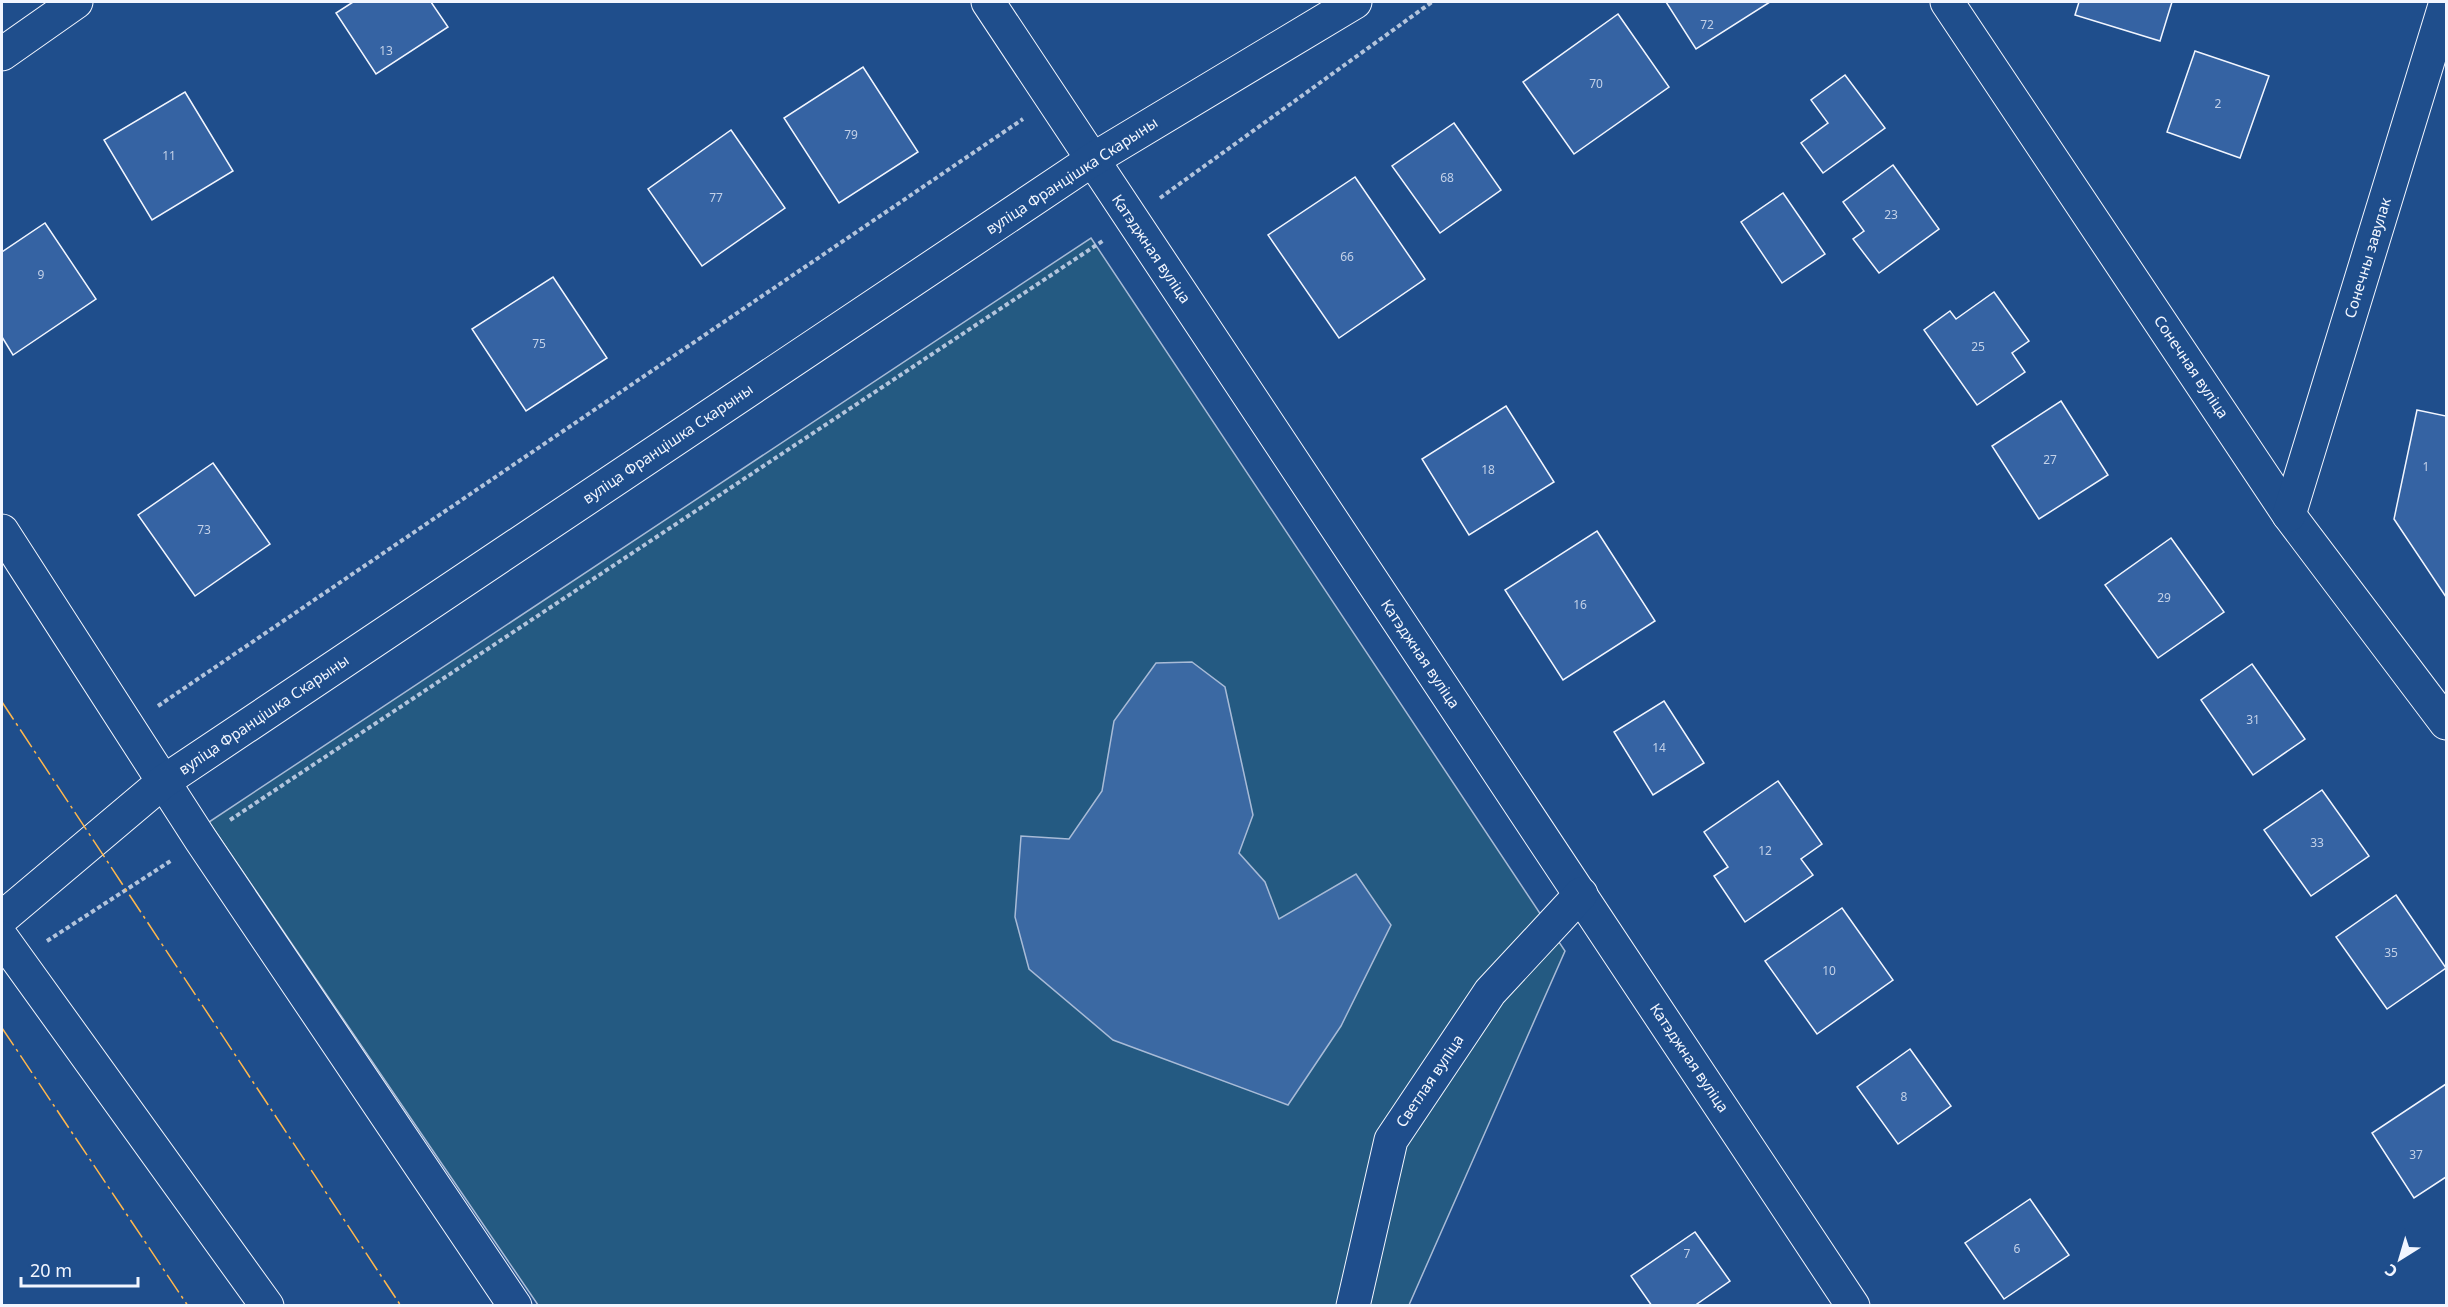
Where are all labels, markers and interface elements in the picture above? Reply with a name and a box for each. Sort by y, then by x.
house number: 72 [1700,16,1714,33]
house number: 13 [379,42,393,59]
house number: 70 [1589,75,1603,92]
house number: 2 [2215,95,2222,112]
street label: вуліца Францішка Скарыны [982,112,1161,238]
house number: 79 [844,126,858,143]
house number: 11 [162,147,176,164]
house number: 68 [1440,169,1454,186]
house number: 77 [709,189,723,206]
street label: Катэджная вуліца [1108,190,1196,307]
street label: Сонечны завулак [2339,195,2395,320]
house number: 23 [1884,206,1898,223]
house number: 66 [1340,248,1354,265]
house number: 9 [38,266,45,283]
street label: Сонечная вуліца [2150,311,2234,422]
house number: 75 [532,335,546,352]
house number: 25 [1971,338,1985,355]
street label: вуліца Францішка Скарыны [578,379,756,508]
house number: 27 [2043,451,2057,468]
house number: 1 [2423,458,2429,475]
house number: 18 [1481,461,1495,478]
house number: 73 [197,521,211,538]
house number: 29 [2157,589,2171,606]
street label: Катэджная вуліца [1377,595,1465,712]
house number: 16 [1573,596,1587,613]
street label: вуліца Францішка Скарыны [174,650,352,779]
house number: 31 [2246,711,2260,728]
house number: 14 [1652,739,1666,756]
house number: 33 [2310,834,2324,851]
house number: 12 [1758,842,1772,859]
house number: 35 [2384,944,2398,961]
house number: 10 [1822,962,1836,979]
street label: Катэджная вуліца [1646,999,1734,1116]
street label: Светлая вуліца [1391,1030,1468,1131]
house number: 8 [1901,1088,1908,1105]
house number: 37 [2409,1146,2423,1163]
north arrow [2370,1229,2430,1289]
house number: 6 [2014,1240,2021,1257]
house number: 7 [1684,1245,1691,1262]
scale bar [21,1250,138,1288]
text: 20 m [30,1258,72,1282]
text: С [2380,1259,2402,1283]

